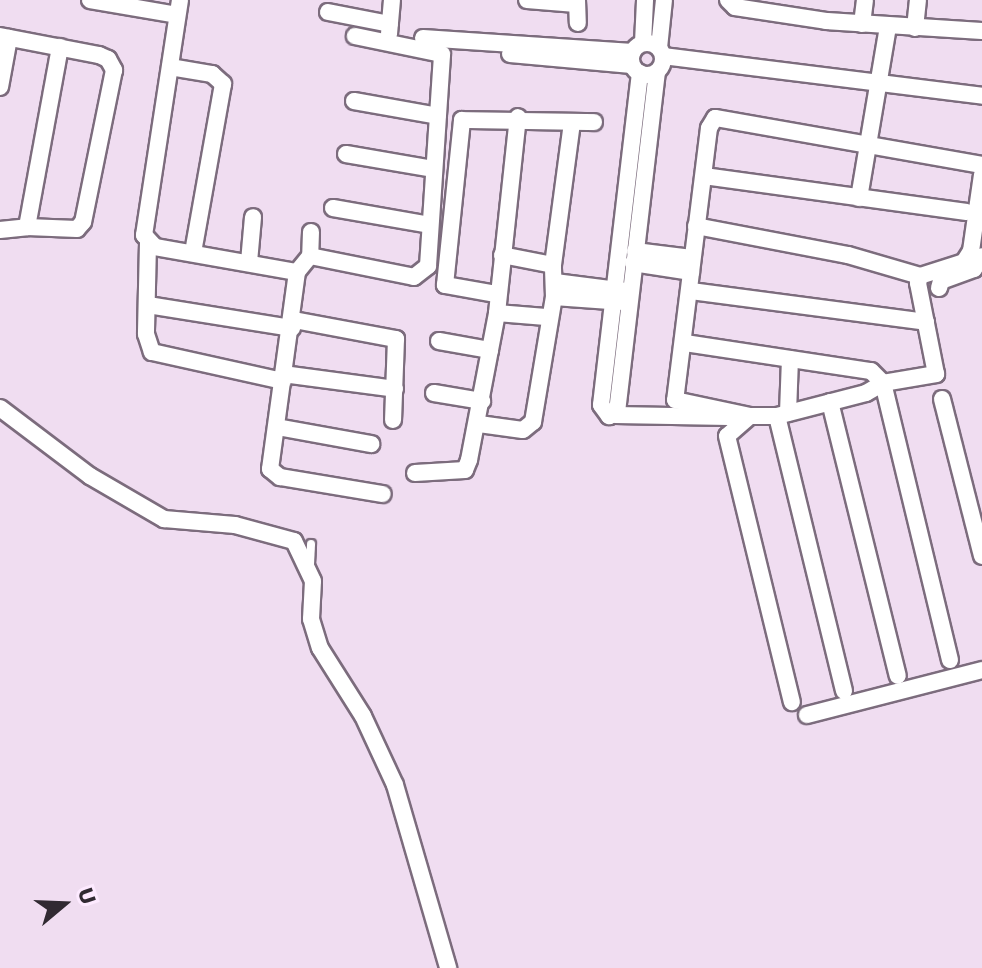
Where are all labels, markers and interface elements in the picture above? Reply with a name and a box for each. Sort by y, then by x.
north arrow [24,864,104,944]
text: U [73,885,102,907]

